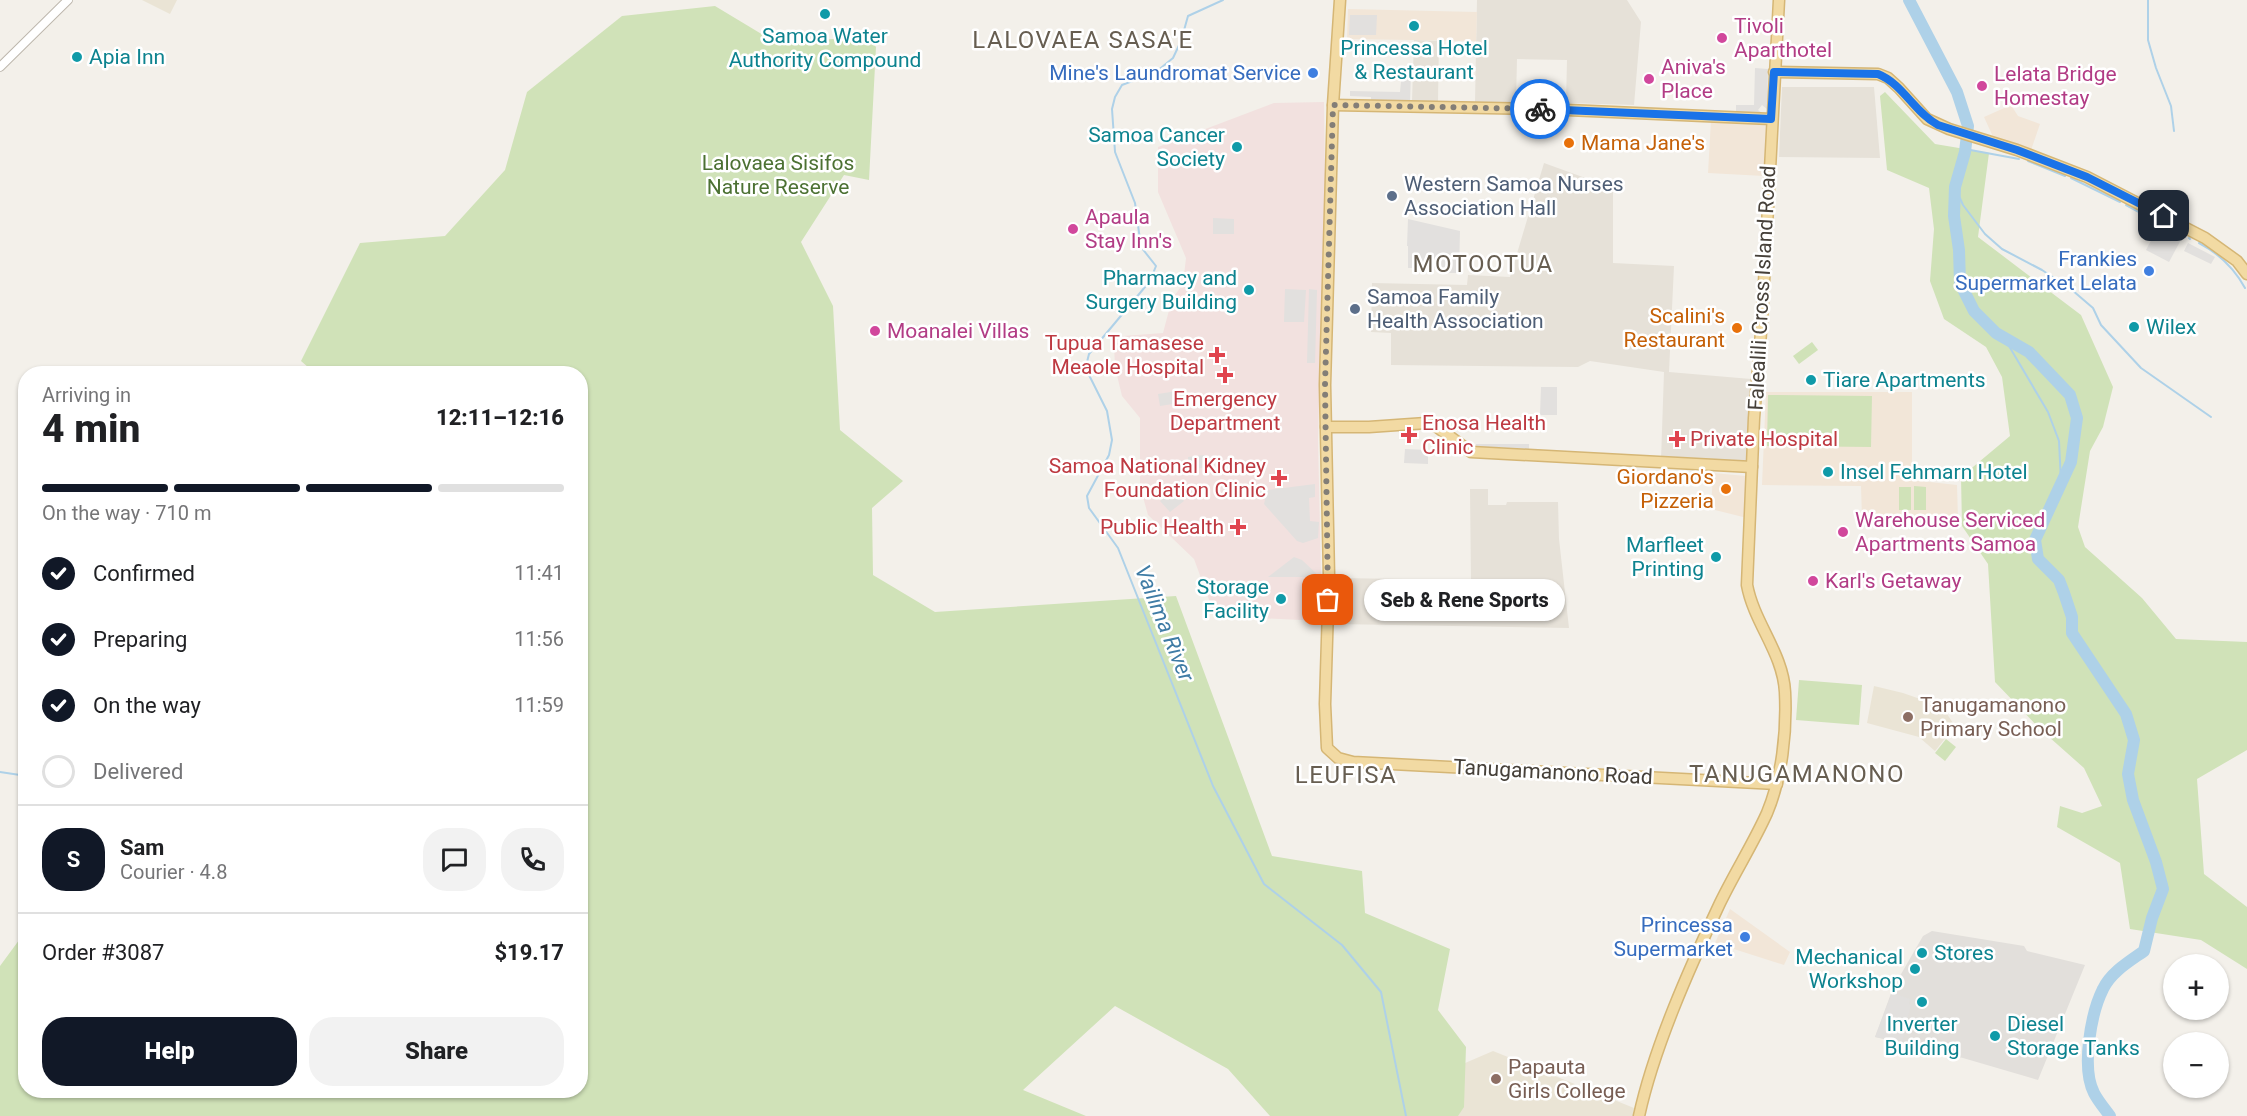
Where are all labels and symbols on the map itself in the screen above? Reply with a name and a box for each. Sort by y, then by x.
marker: Samoa Water Authority Compound [818,7,832,21]
place label: Tivoli Aparthotel [1734,14,1832,62]
marker: Princessa Hotel & Restaurant [1407,19,1421,33]
place label: Samoa Water Authority Compound [729,24,921,72]
district label: LALOVAEA SASA'E [972,26,1194,54]
marker: Tivoli Aparthotel [1715,31,1729,45]
place label: Princessa Hotel & Restaurant [1340,36,1488,84]
place label: Apia Inn [89,45,165,69]
marker: Apia Inn [70,50,84,64]
place label: Aniva's Place [1661,55,1726,103]
place label: Mine's Laundromat Service [1049,61,1301,85]
place label: Lelata Bridge Homestay [1994,62,2117,110]
marker: Mine's Laundromat Service [1306,66,1320,80]
marker: Aniva's Place [1642,72,1656,86]
courier [1510,79,1570,139]
marker: Lelata Bridge Homestay [1975,79,1989,93]
place label: Samoa Cancer Society [1088,123,1225,171]
place label: Mama Jane's [1581,131,1705,155]
marker: Mama Jane's [1562,136,1576,150]
marker: Samoa Cancer Society [1230,140,1244,154]
park label: Lalovaea Sisifos Nature Reserve [702,151,854,199]
street label: Falealili Cross Island Road [1744,165,1780,411]
place label: Western Samoa Nurses Association Hall [1404,172,1624,220]
marker: Western Samoa Nurses Association Hall [1385,189,1399,203]
pin [2138,190,2189,241]
place label: Apaula Stay Inn's [1085,205,1172,253]
marker: Apaula Stay Inn's [1066,222,1080,236]
place label: Frankies Supermarket Lelata [1955,247,2137,295]
district label: MOTOOTUA [1412,250,1554,278]
marker: Frankies Supermarket Lelata [2142,264,2156,278]
place label: Pharmacy and Surgery Building [1085,266,1237,314]
marker: Pharmacy and Surgery Building [1242,283,1256,297]
place label: Samoa Family Health Association [1367,285,1544,333]
marker: Samoa Family Health Association [1348,302,1362,316]
place label: Scalini's Restaurant [1624,304,1725,352]
place label: Wilex [2146,315,2196,339]
place label: Moanalei Villas [887,319,1029,343]
marker: Wilex [2127,320,2141,334]
marker: Scalini's Restaurant [1730,321,1744,335]
marker: Moanalei Villas [868,324,882,338]
place label: Tupua Tamasese Meaole Hospital [1045,331,1204,379]
marker: Tupua Tamasese Meaole Hospital [1208,346,1226,364]
marker: Emergency Department [1216,366,1234,384]
place label: Tiare Apartments [1823,368,1986,392]
marker: Tiare Apartments [1804,373,1818,387]
place label: Emergency Department [1170,387,1280,435]
place label: Enosa Health Clinic [1422,411,1546,459]
marker: Enosa Health Clinic [1400,426,1418,444]
place label: Private Hospital [1690,427,1838,451]
marker: Private Hospital [1668,430,1686,448]
place label: Samoa National Kidney Foundation Clinic [1049,454,1266,502]
place label: Insel Fehmarn Hotel [1840,460,2028,484]
place label: Giordano's Pizzeria [1617,465,1714,513]
marker: Insel Fehmarn Hotel [1821,465,1835,479]
marker: Samoa National Kidney Foundation Clinic [1270,469,1288,487]
marker: Giordano's Pizzeria [1719,482,1733,496]
place label: Warehouse Serviced Apartments Samoa [1855,508,2045,556]
place label: Public Health [1100,515,1224,539]
marker: Public Health [1229,518,1247,536]
marker: Warehouse Serviced Apartments Samoa [1836,525,1850,539]
place label: Marfleet Printing [1626,533,1704,581]
marker: Marfleet Printing [1709,550,1723,564]
water label: Vailima River [1130,561,1199,686]
place label: Karl's Getaway [1825,569,1962,593]
pin [1302,574,1353,625]
marker: Karl's Getaway [1806,574,1820,588]
place label: Storage Facility [1197,575,1269,623]
callout: Seb & Rene Sports [1364,579,1565,621]
marker: Storage Facility [1274,592,1288,606]
place label: Tanugamanono Primary School [1920,693,2066,741]
marker: Tanugamanono Primary School [1901,710,1915,724]
street label: Tanugamanono Road [1453,755,1653,789]
district label: TANUGAMANONO [1689,760,1905,788]
district label: LEUFISA [1295,761,1397,789]
place label: Princessa Supermarket [1614,913,1733,961]
marker: Princessa Supermarket [1738,930,1752,944]
place label: Stores [1934,941,1994,965]
place label: Mechanical Workshop [1795,945,1903,993]
marker: Stores [1915,946,1929,960]
marker: Mechanical Workshop [1908,962,1922,976]
marker: Inverter Building [1915,995,1929,1009]
place label: Inverter Building [1884,1012,1960,1060]
place label: Diesel Storage Tanks [2007,1012,2140,1060]
marker: Diesel Storage Tanks [1988,1029,2002,1043]
place label: Papauta Girls College [1508,1055,1626,1103]
marker: Papauta Girls College [1489,1072,1503,1086]

